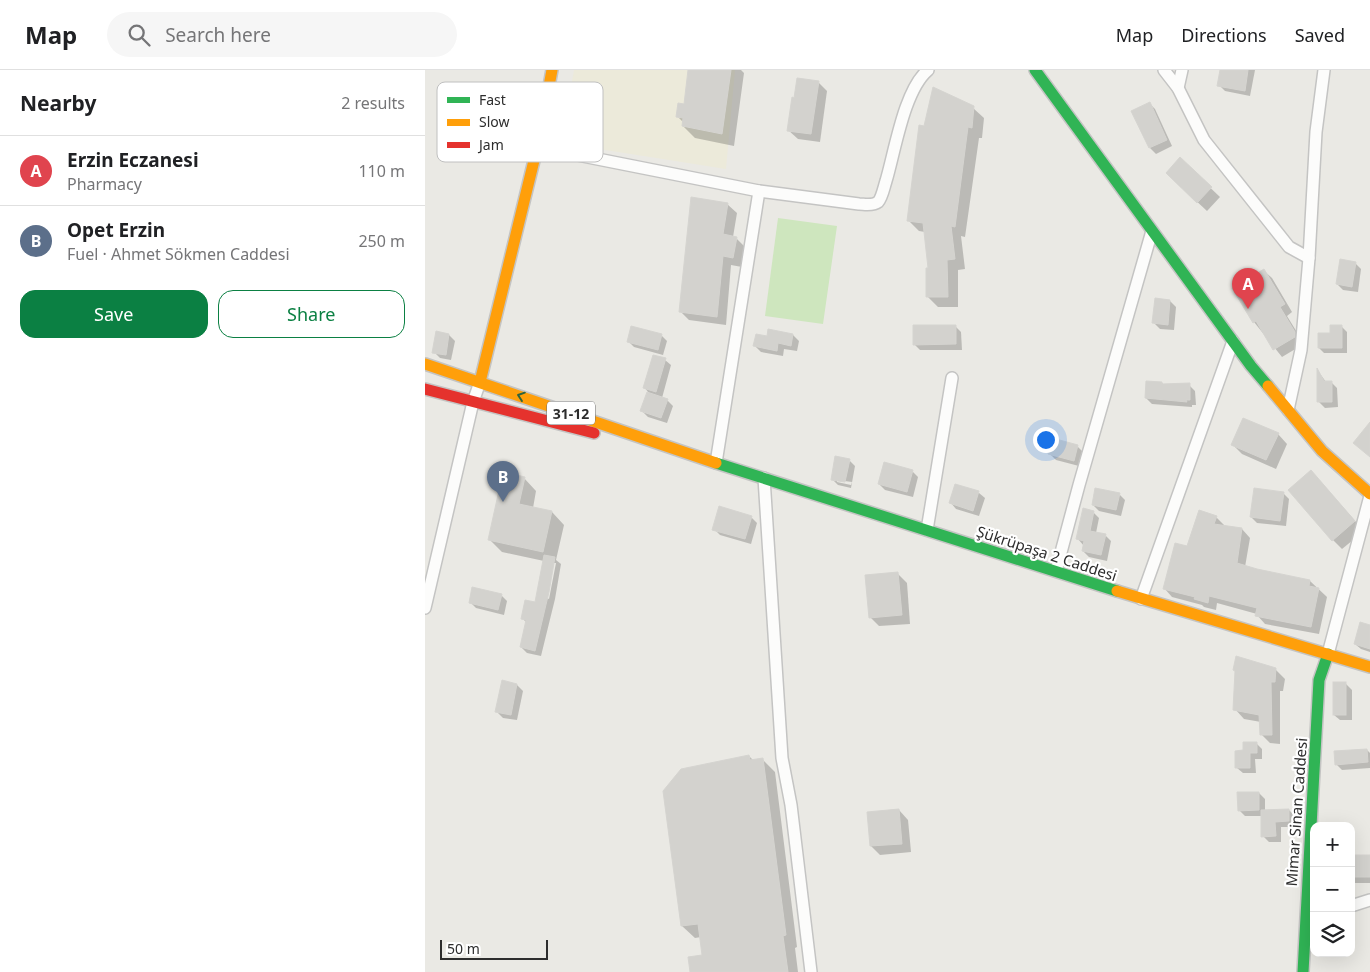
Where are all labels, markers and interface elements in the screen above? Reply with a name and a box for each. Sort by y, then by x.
search box [107,12,457,57]
text: Map [25,18,77,51]
icon: search [125,21,153,49]
text: Search here [165,22,271,48]
text: Map [1116,23,1153,47]
text: Directions [1181,23,1267,47]
text: Saved [1295,23,1345,47]
legend [437,82,603,162]
text: Nearby [20,89,96,117]
text: Fast [479,90,506,109]
text: 2 results [341,92,405,114]
text: Slow [479,112,510,131]
text: Jam [477,135,504,154]
text: Erzin Eczanesi [67,147,199,173]
text: A [30,160,42,182]
text: 110 m [358,160,405,182]
text: Pharmacy [67,173,142,195]
text: Opet Erzin [67,217,165,243]
text: B [31,230,41,252]
text: 250 m [358,230,405,252]
text: Fuel · Ahmet Sökmen Caddesi [67,243,290,265]
pin: A [1232,268,1264,309]
button: Save [20,290,208,338]
button: Share [218,290,405,338]
one-way arrow [518,392,526,402]
road number: 31-12 [547,402,595,424]
your location [1033,427,1059,453]
pin: B [487,461,519,502]
street label: Şükrüpaşa 2 Caddesi [974,521,1120,585]
street label: Mimar Sinan Caddesi [1281,737,1311,887]
map controls [1310,822,1355,957]
button: + [1310,822,1355,867]
button: − [1310,867,1355,912]
button: layers [1310,912,1355,957]
scale bar [440,937,547,960]
text: 50 m [447,939,480,958]

